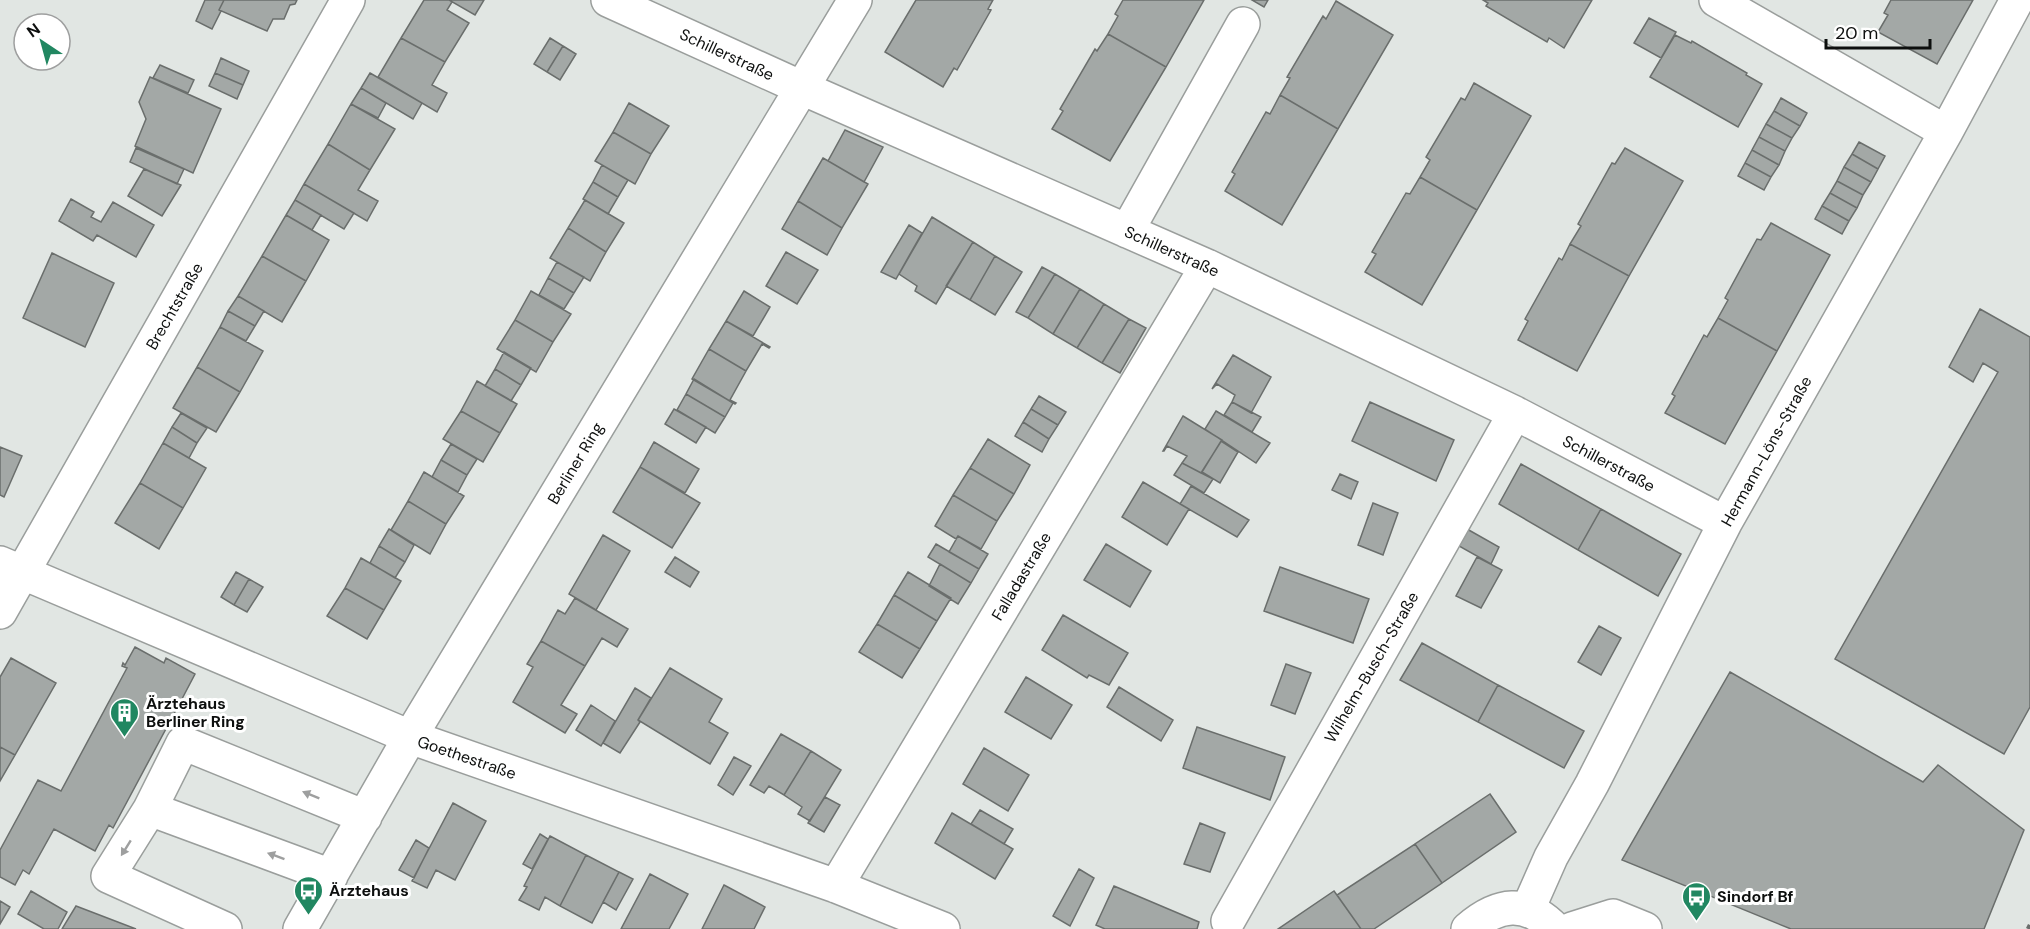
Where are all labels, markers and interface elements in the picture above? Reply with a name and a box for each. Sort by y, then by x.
north arrow [12,12,72,72]
scale bar [1826,12,1930,50]
text: N [23,18,44,42]
text: 20 m [1835,21,1878,45]
street label: Schillerstraße [676,23,777,85]
street label: Schillerstraße [1121,221,1222,282]
street label: Brechtstraße [141,259,208,354]
street label: Hermann-Löns-Straße [1716,372,1817,530]
street label: Berliner Ring [543,418,608,508]
street label: Schillerstraße [1559,430,1659,497]
street label: Falladastraße [987,528,1056,624]
street label: Wilhelm-Busch-Straße [1320,588,1423,747]
place label: Ärztehaus Berliner Ring [146,693,245,732]
building icon: Ärztehaus Berliner Ring [109,696,141,738]
street label: Goethestraße [415,731,519,784]
one-way arrow [302,790,320,799]
one-way arrow [120,840,131,856]
one-way arrow [267,851,285,860]
bus stop icon: Ärztehaus [292,874,324,916]
place label: Ärztehaus [329,880,409,901]
bus stop icon: Sindorf Bf [1680,880,1712,922]
place label: Sindorf Bf [1717,886,1794,907]

